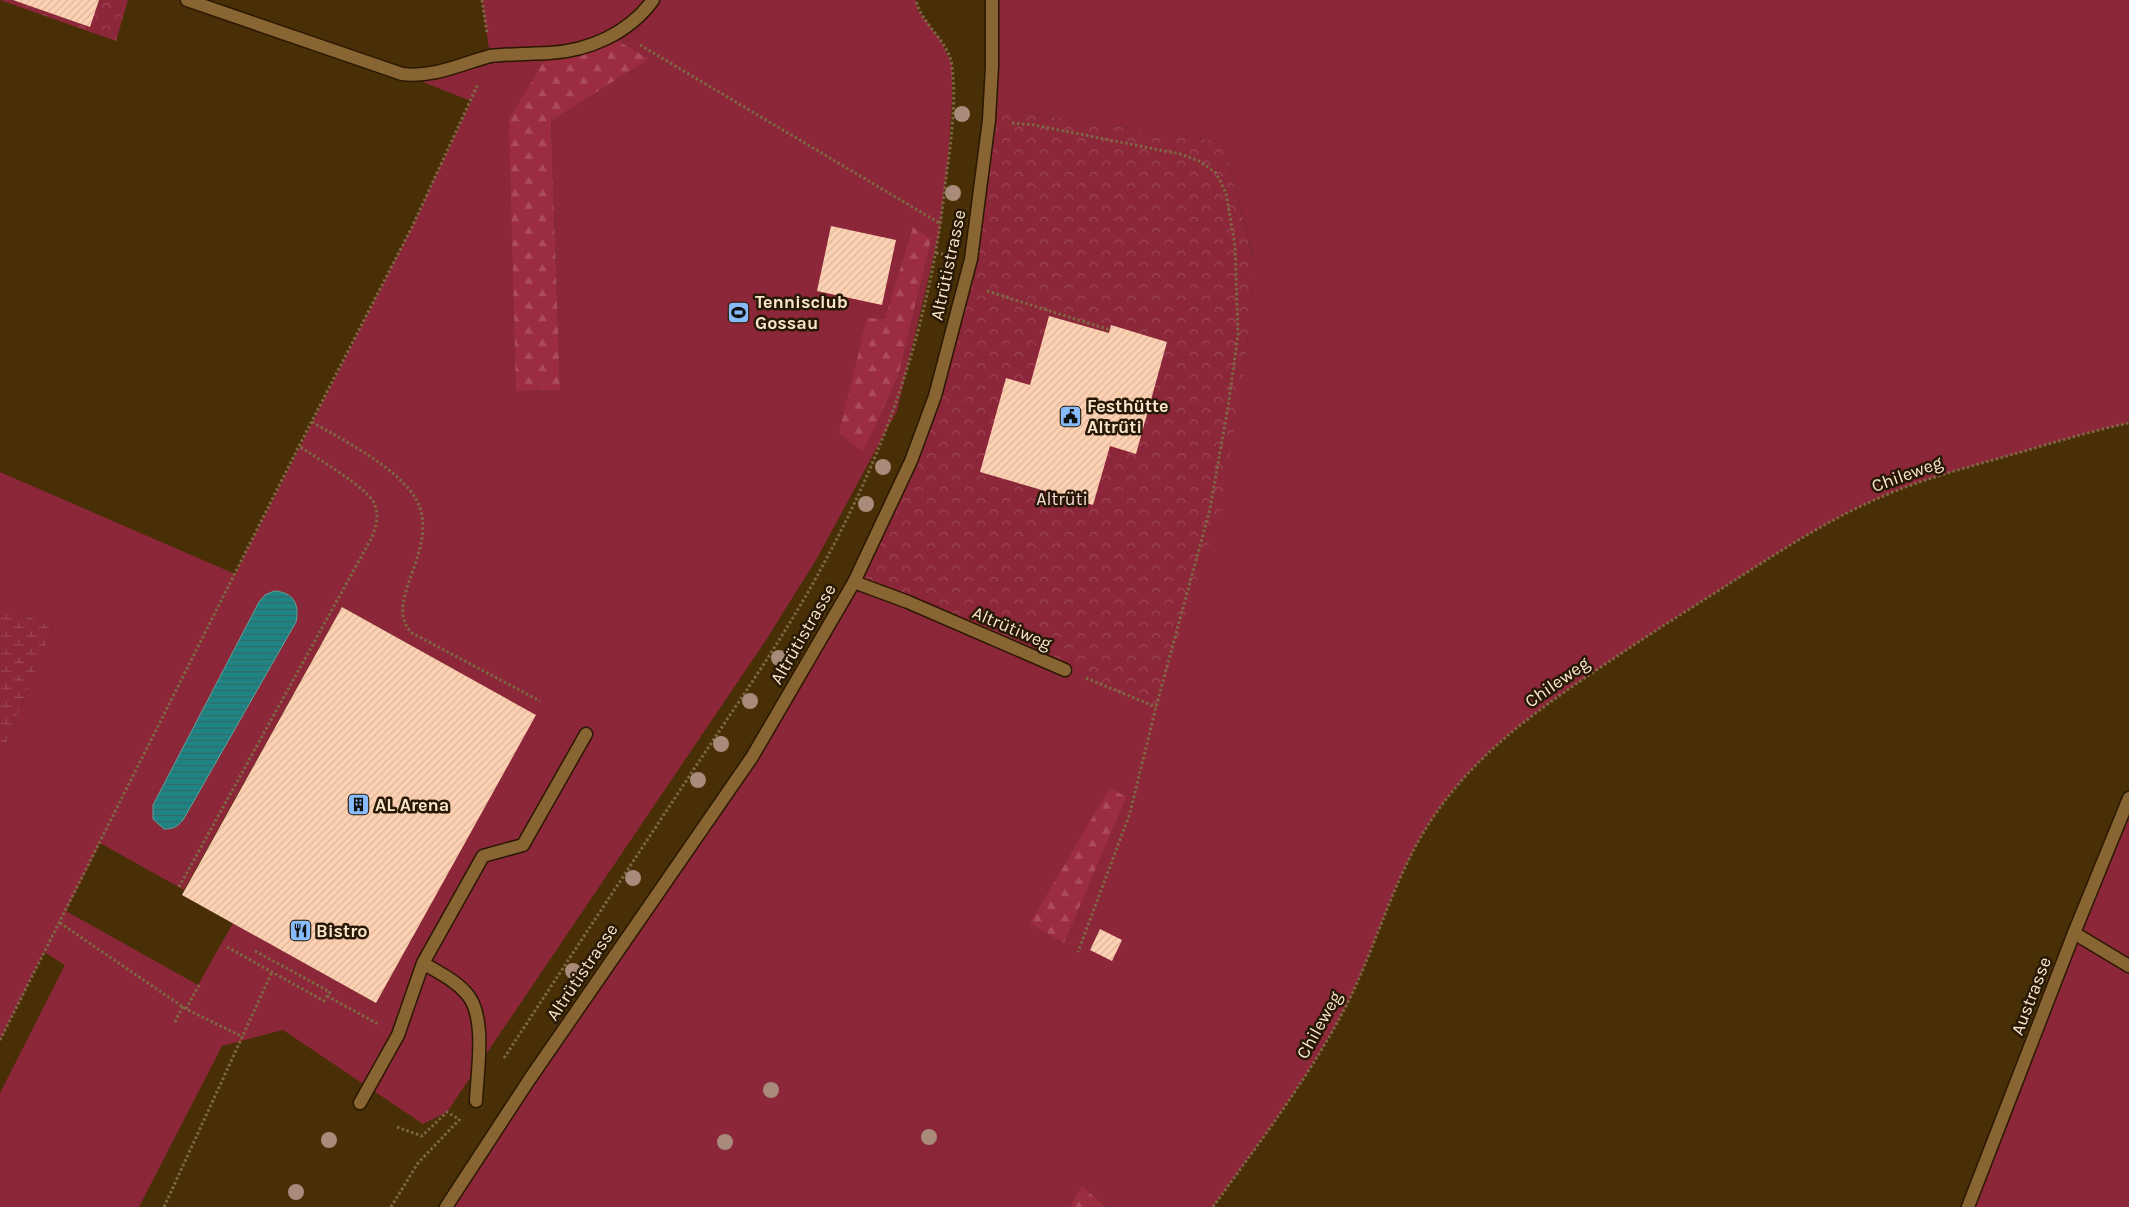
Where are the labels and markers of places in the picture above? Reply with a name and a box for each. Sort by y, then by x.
place label: Tennisclub Gossau [755,291,848,334]
sports icon: Tennisclub Gossau [727,300,751,324]
place label: Festhütte Altrüti [1087,395,1169,438]
public building icon: Festhütte Altrüti [1059,404,1083,428]
building icon: AL Arena [347,793,371,817]
place label: AL Arena [375,794,449,816]
restaurant icon: Bistro [288,919,312,943]
place label: Bistro [316,920,367,942]

